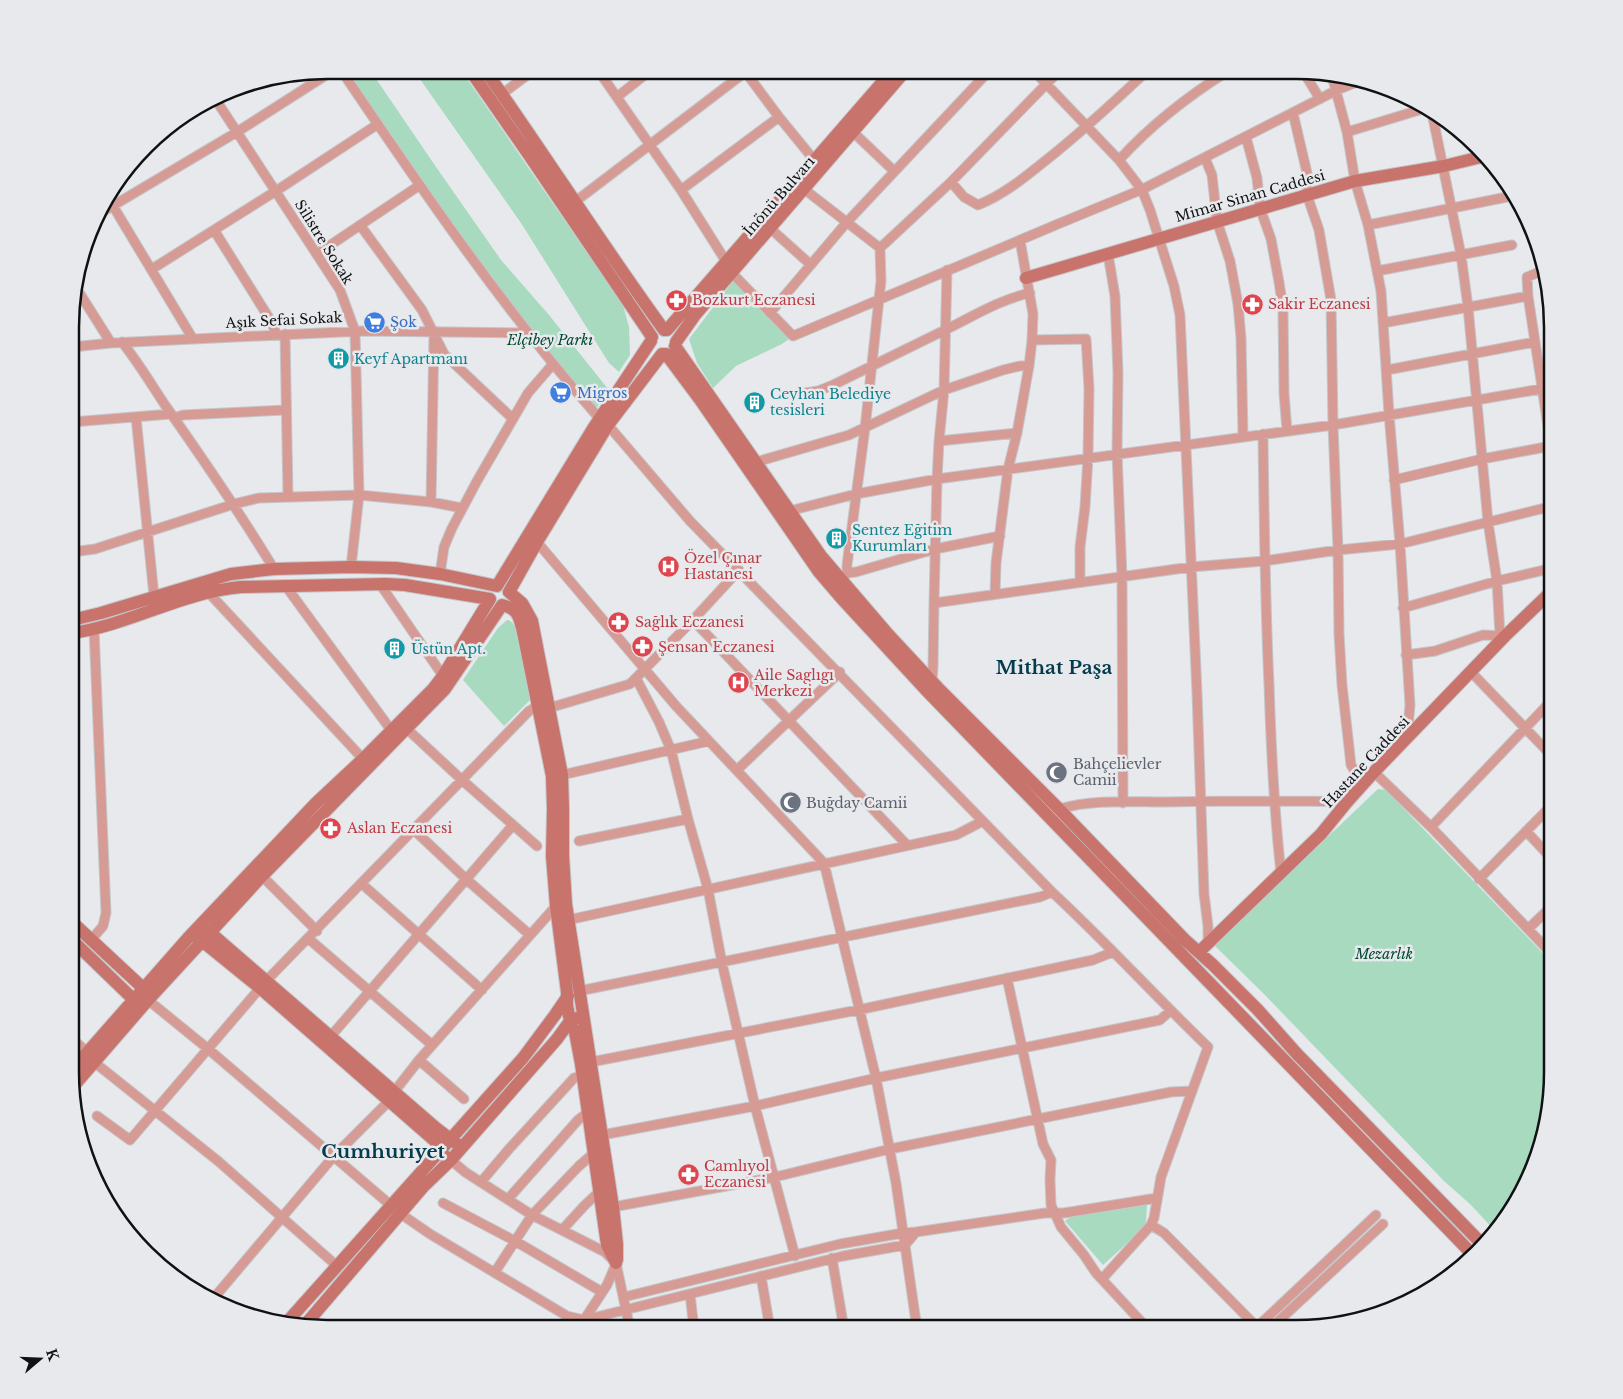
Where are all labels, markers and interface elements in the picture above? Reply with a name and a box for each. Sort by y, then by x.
street label: İnönü Bulvarı [739,152,819,240]
street label: Mimar Sinan Caddesi [1173,166,1327,226]
street label: Silistre Sokak [291,196,357,288]
pharmacy icon: Bozkurt Eczanesi [664,288,688,312]
place label: Bozkurt Eczanesi [692,291,816,309]
pharmacy icon: Sakir Eczanesi [1240,292,1264,316]
place label: Sakir Eczanesi [1268,295,1371,313]
street label: Aşık Sefai Sokak [224,308,343,332]
supermarket icon: Şok [362,310,386,334]
place label: Şok [390,313,417,331]
park label: Elçibey Parkı [506,331,593,349]
building icon: Keyf Apartmanı [326,347,350,371]
place label: Keyf Apartmanı [354,350,468,368]
supermarket icon: Migros [549,381,573,405]
place label: Migros [577,384,627,402]
place label: Ceyhan Belediye tesisleri [770,385,891,419]
building icon: Ceyhan Belediye tesisleri [742,390,766,414]
place label: Sentez Eğitim Kurumları [852,521,952,555]
building icon: Sentez Eğitim Kurumları [824,526,848,550]
place label: Özel Çınar Hastanesi [684,548,762,583]
hospital icon: Özel Çınar Hastanesi [656,554,680,578]
pharmacy icon: Sağlık Eczanesi [607,610,631,634]
place label: Sağlık Eczanesi [635,613,744,631]
pharmacy icon: Şensan Eczanesi [630,635,654,659]
building icon: Üstün Apt. [383,637,407,661]
place label: Şensan Eczanesi [658,638,775,656]
place label: Üstün Apt. [411,639,486,658]
district label: Mithat Paşa [996,656,1112,679]
place label: Aile Saglıgı Merkezi [753,666,834,700]
hospital icon: Aile Saglıgı Merkezi [726,671,750,695]
street label: Hastane Caddesi [1319,712,1413,812]
place label: Bahçelievler Camii [1073,755,1162,789]
mosque icon: Bahçelievler Camii [1045,760,1069,784]
mosque icon: Buğday Camii [778,791,802,815]
place label: Buğday Camii [806,794,908,812]
pharmacy icon: Aslan Eczanesi [319,816,343,840]
place label: Aslan Eczanesi [346,819,452,837]
park label: Mezarlık [1354,945,1413,963]
district label: Cumhuriyet [321,1140,446,1163]
place label: Camlıyol Eczanesi [704,1157,770,1191]
pharmacy icon: Camlıyol Eczanesi [676,1162,700,1186]
north arrow [15,1334,65,1384]
text: K [42,1346,63,1364]

